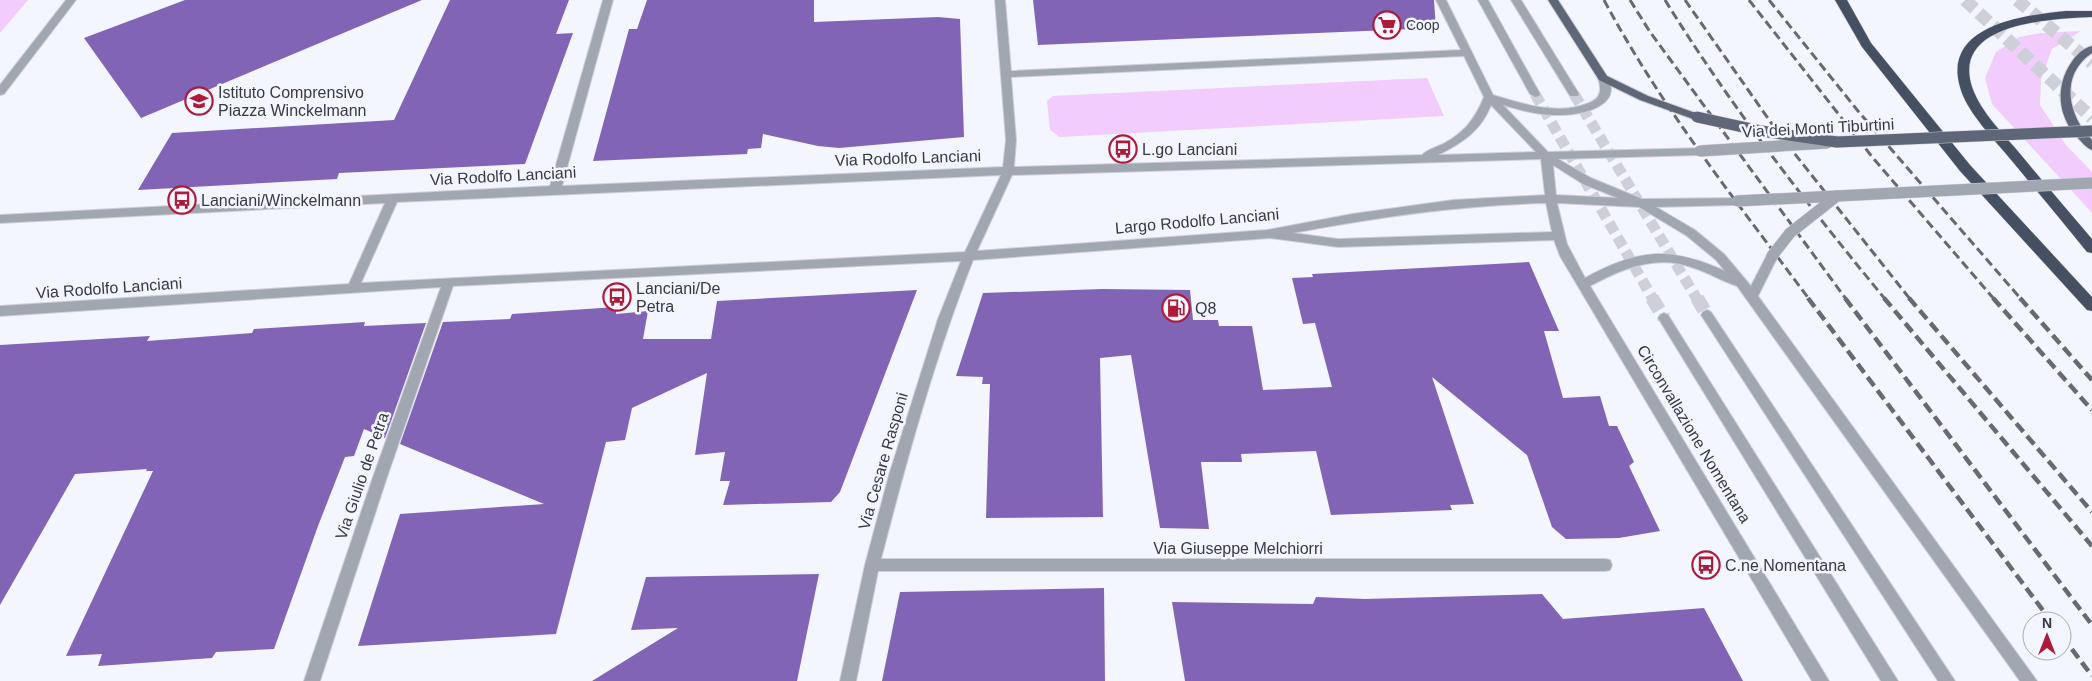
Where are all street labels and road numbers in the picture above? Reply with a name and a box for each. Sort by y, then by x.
street label: Via dei Monti Tiburtini [1741,116,1895,140]
street label: Via Rodolfo Lanciani [835,147,981,169]
street label: Via Rodolfo Lanciani [429,164,577,188]
street label: Largo Rodolfo Lanciani [1114,205,1280,237]
street label: Via Rodolfo Lanciani [35,274,183,302]
street label: Circonvallazione Nomentana [1634,342,1754,526]
street label: Via Cesare Rasponi [855,390,911,532]
street label: Via Giulio de Petra [332,410,392,542]
street label: Via Giuseppe Melchiorri [1153,540,1323,557]

